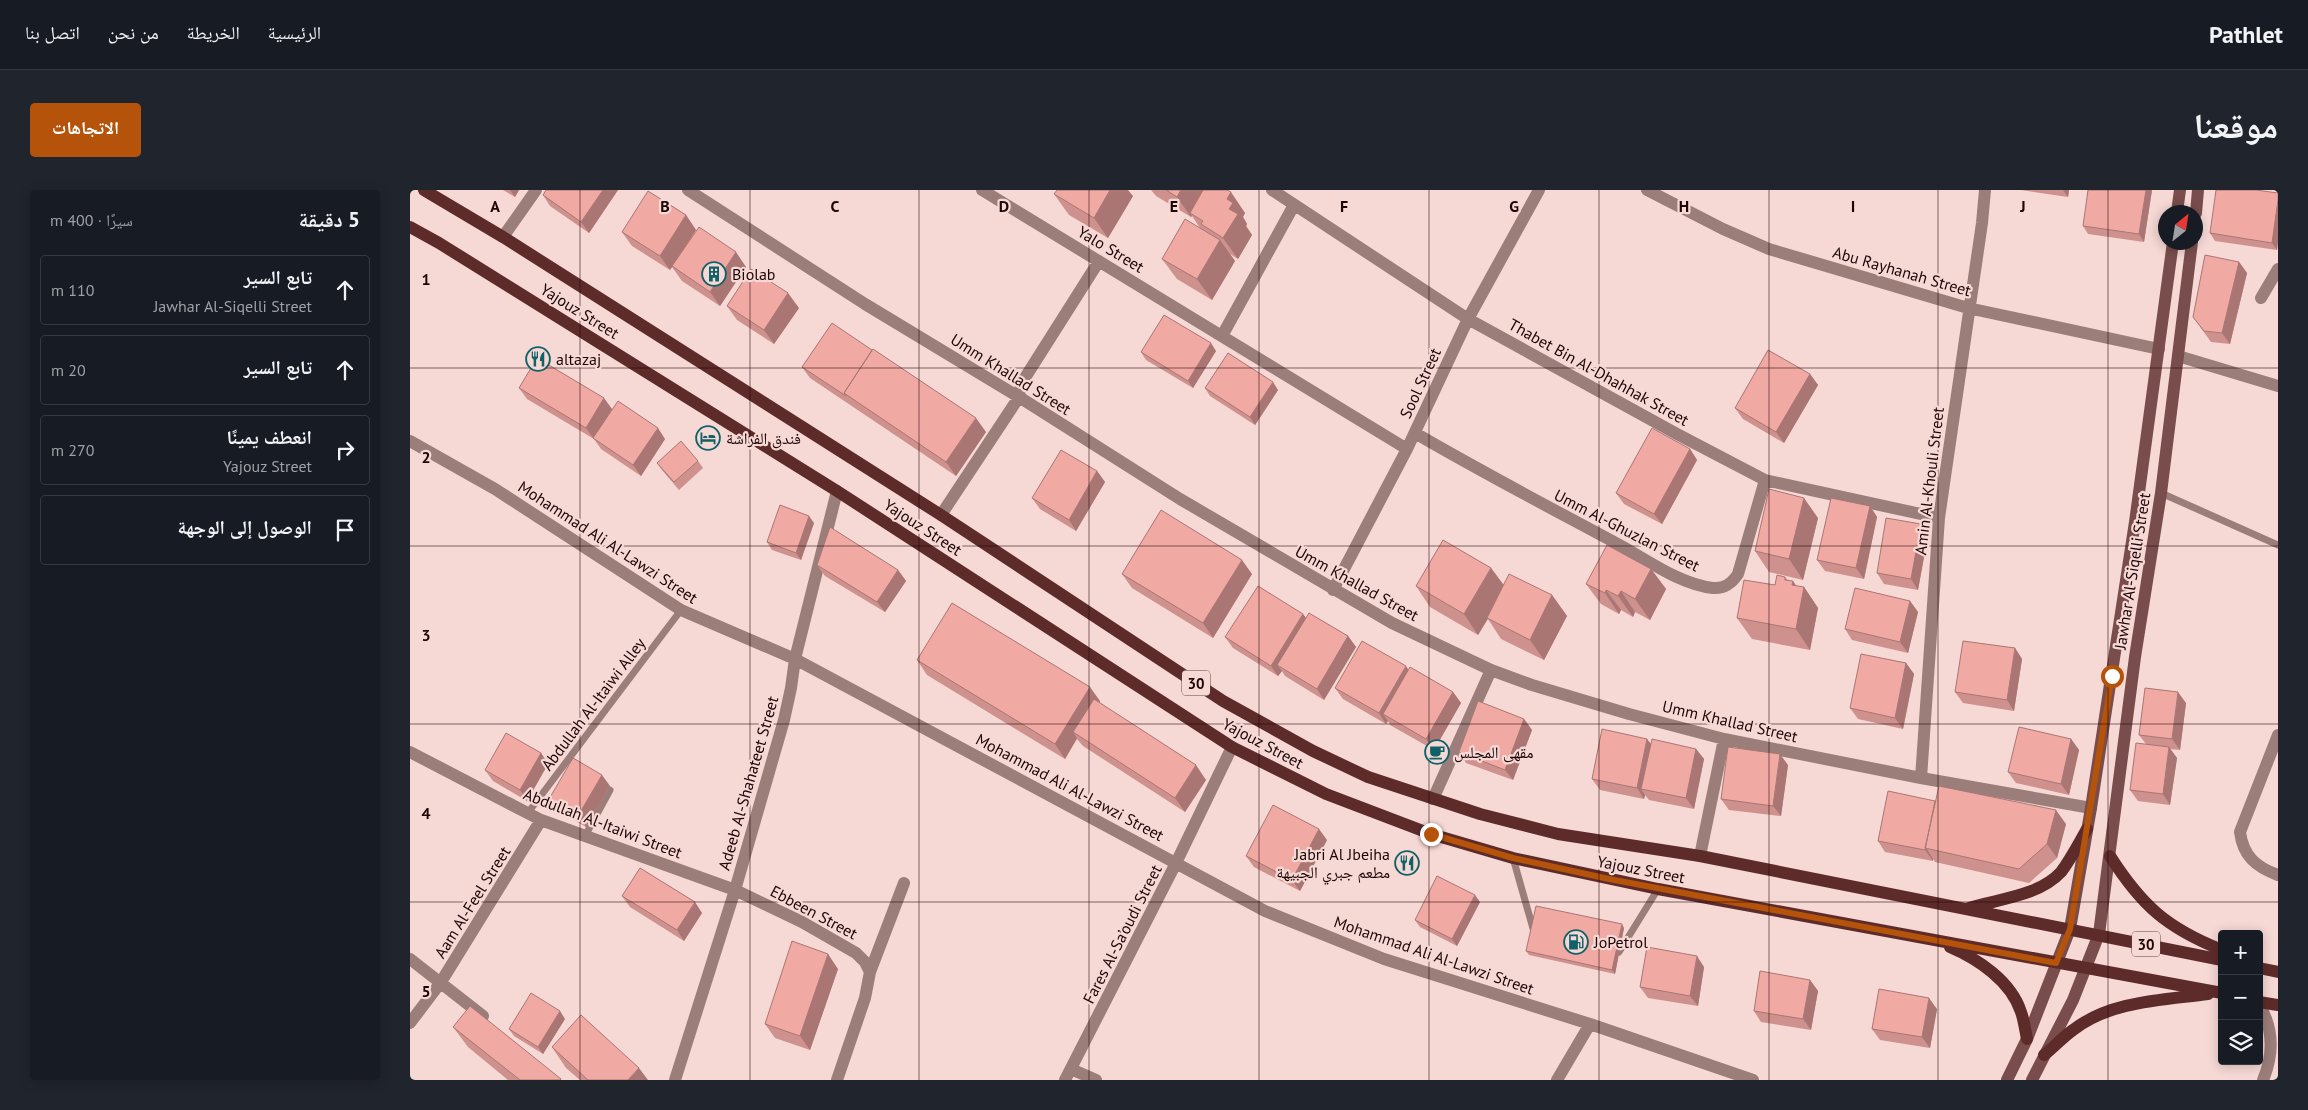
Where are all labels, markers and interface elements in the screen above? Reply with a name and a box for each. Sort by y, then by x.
text: Pathlet [2209,19,2283,50]
text: اتصل بنا [25,21,80,44]
text: من نحن [108,21,159,44]
text: الخريطة [187,21,240,44]
text: الرئيسية [268,21,321,44]
text: موقعنا [2193,102,2278,148]
button: الاتجاهات [30,103,141,157]
text: A [490,196,500,216]
text: B [660,196,670,216]
text: C [831,196,840,216]
text: D [999,196,1009,216]
text: E [1170,196,1178,216]
text: F [1340,196,1348,216]
text: G [1509,196,1519,216]
text: H [1679,196,1689,216]
text: I [1851,196,1855,216]
text: J [2019,196,2026,216]
north arrow [2158,205,2203,250]
text: 5 دقيقة [299,206,360,233]
text: سيرًا · 400 m [50,210,133,230]
street label: Yalo Street [1074,221,1148,277]
street label: Abu Rayhanah Street [1831,242,1974,300]
building icon: Biolab [701,261,727,287]
place label: Biolab [732,264,775,284]
text: تابع السير [244,265,312,289]
text: 1 [421,269,431,289]
icon: ahead [331,276,359,304]
street label: Yajouz Street [537,279,624,343]
text: 110 m [51,280,94,300]
text: Jawhar Al-Siqelli Street [154,296,312,316]
street label: Thabet Bin Al-Dhahhak Street [1505,314,1693,430]
street label: Umm Khallad Street [947,329,1075,419]
street label: Sool Street [1395,344,1445,421]
restaurant icon: altazaj [525,346,551,372]
place label: altazaj [556,349,601,369]
text: تابع السير [244,355,312,379]
icon: ahead [331,356,359,384]
text: 20 m [51,360,86,380]
street label: Amin Al-Khouli Street [1910,405,1948,556]
text: انعطف يمينًا [227,425,312,449]
hotel icon: فندق الفراشة [695,425,721,451]
place label: فندق الفراشة [726,428,801,449]
icon: right [331,436,359,464]
text: 270 m [51,440,94,460]
text: 2 [421,447,431,467]
text: Yajouz Street [223,456,312,476]
street label: Mohammad Ali Al-Lawzi Street [514,476,702,608]
street label: Umm Al-Ghuzlan Street [1551,485,1704,576]
street label: Jawhar Al-Siqelli Street [2110,491,2154,652]
street label: Yajouz Street [880,494,966,560]
text: الوصول إلى الوجهة [177,515,312,539]
icon: arrive [331,516,359,544]
street label: Umm Khallad Street [1292,541,1423,626]
text: 3 [421,625,431,645]
street label: Abdullah Al-Itaiwi Alley [537,633,650,774]
route start [2101,665,2124,688]
road number: 30 [1182,670,1210,696]
street label: Adeeb Al-Shahateet Street [714,693,783,872]
street label: Umm Khallad Street [1660,696,1800,746]
street label: Yajouz Street [1219,713,1307,773]
street label: Mohammad Ali Al-Lawzi Street [973,729,1168,845]
cafe icon: مقهى المجلس [1424,739,1450,765]
place label: مقهى المجلس [1454,742,1534,763]
street label: Abdullah Al-Itaiwi Street [521,784,686,863]
text: 4 [421,803,431,823]
route end [1420,823,1443,846]
street label: Aam Al-Feel Street [430,842,515,962]
place label: Jabri Al Jbeiha مطعم جبري الجبيهة [1276,844,1390,885]
restaurant icon: Jabri Al Jbeiha مطعم جبري الجبيهة [1394,850,1420,876]
street label: Yajouz Street [1595,851,1687,887]
street label: Fares Al-Sa’oudi Street [1078,861,1166,1007]
street label: Ebbeen Street [767,881,862,944]
street label: Mohammad Ali Al-Lawzi Street [1331,911,1537,999]
fuel station icon: JoPetrol [1563,929,1589,955]
map controls [2218,930,2263,1065]
button: + [2218,930,2263,975]
place label: JoPetrol [1593,932,1648,952]
road number: 30 [2132,932,2160,956]
button: − [2218,975,2263,1020]
text: 5 [421,981,431,1001]
button: layers [2218,1020,2263,1065]

